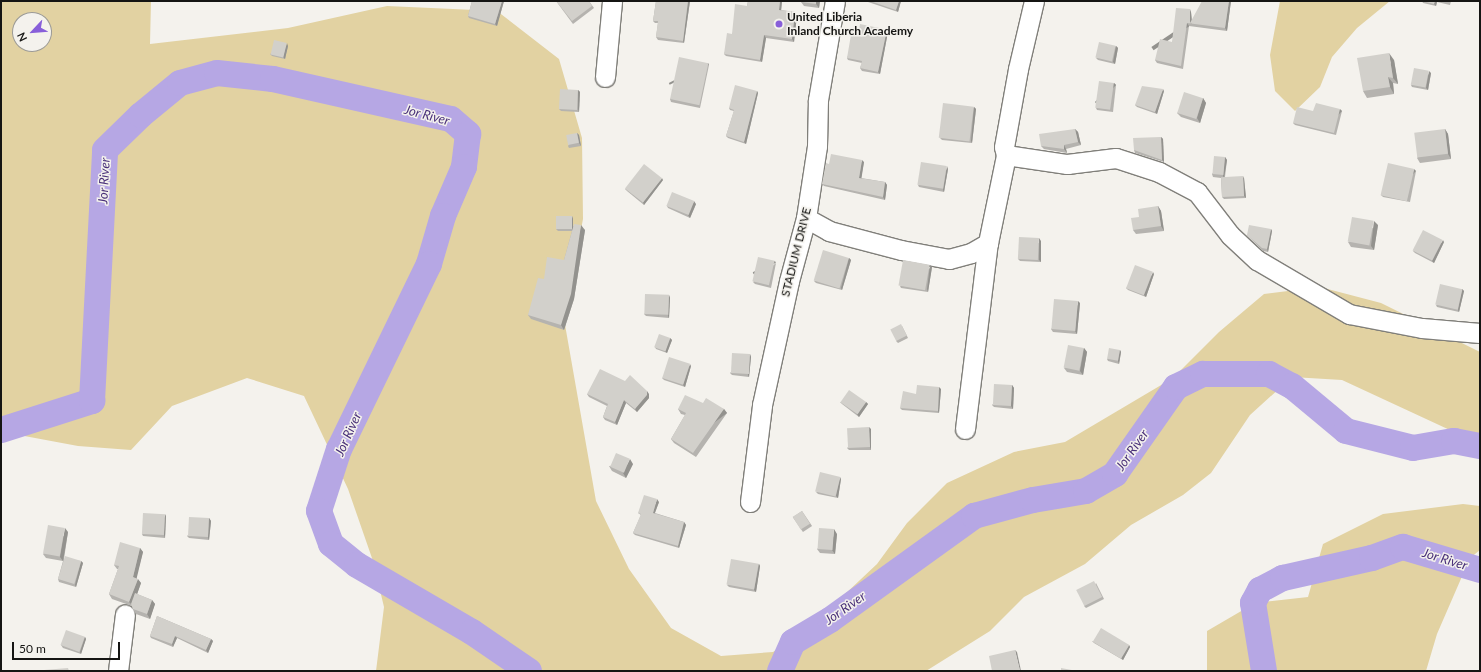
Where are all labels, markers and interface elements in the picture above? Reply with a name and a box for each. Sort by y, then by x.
place label: United Liberia Inland Church Academy [787,10,914,38]
north arrow [12,12,52,52]
marker: United Liberia Inland Church Academy [774,19,784,29]
text: N [14,30,29,44]
water label: Jor River [403,101,451,129]
water label: Jor River [95,157,113,205]
street label: STADIUM DRIVE [778,206,814,298]
water label: Jor River [331,410,365,458]
water label: Jor River [1112,427,1152,473]
water label: Jor River [1421,545,1469,573]
water label: Jor River [822,588,868,628]
scale bar [14,634,122,660]
text: 50 m [19,641,46,656]

